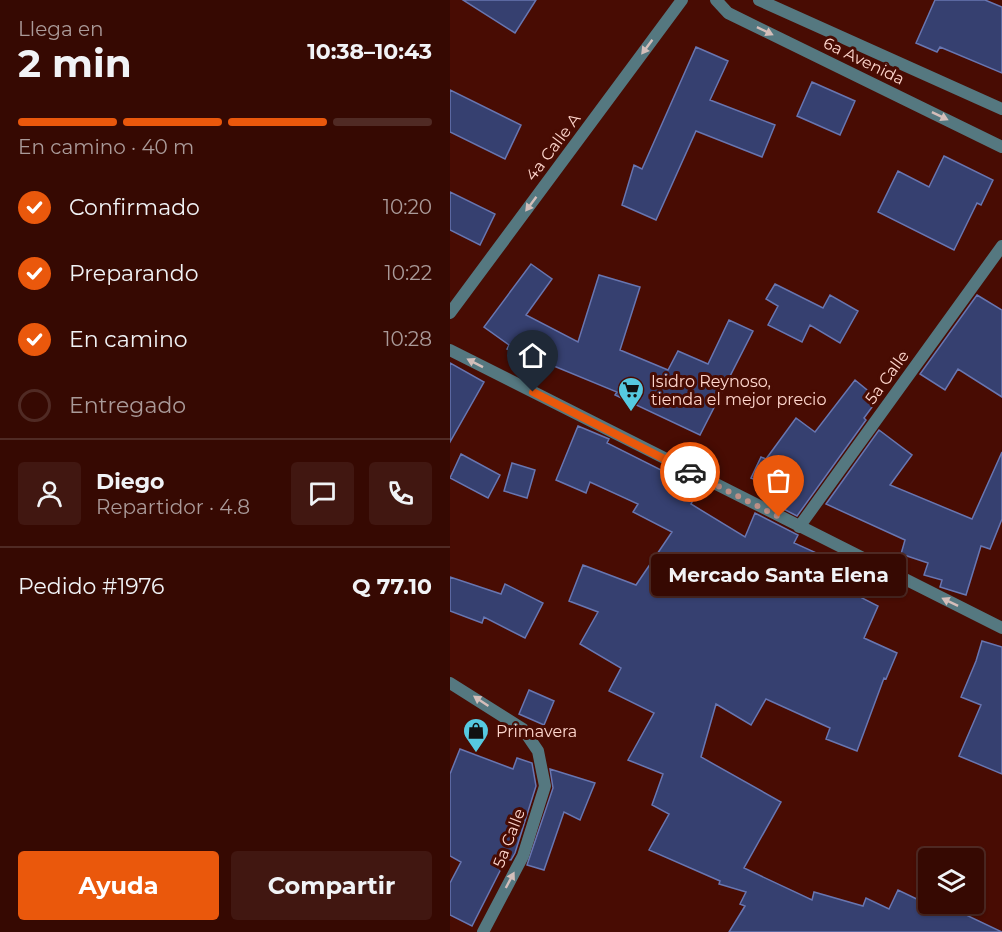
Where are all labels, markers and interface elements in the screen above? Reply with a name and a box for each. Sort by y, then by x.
text: Llega en [18,17,104,41]
one-way arrow [756,26,773,35]
street label: 6a Avenida [820,33,908,89]
text: 10:38–10:43 [307,38,432,65]
text: 2 min [18,39,132,87]
one-way arrow [641,39,654,55]
street label: 4a Calle A [522,109,585,184]
one-way arrow [931,112,948,121]
text: En camino · 40 m [18,135,194,159]
icon: check [18,191,51,224]
text: Confirmado [69,194,200,221]
text: 10:20 [383,195,432,219]
one-way arrow [525,195,537,211]
icon: check [18,257,51,290]
text: Preparando [69,260,198,287]
text: 10:22 [385,261,432,285]
icon: check [18,323,51,356]
text: En camino [69,326,188,353]
text: 10:28 [383,327,432,351]
pin [507,330,558,392]
icon: home [516,339,549,372]
street label: 5a Calle [861,346,913,408]
one-way arrow [467,358,484,368]
place label: Isidro Reynoso, tienda el mejor precio [651,372,826,409]
supermarket icon: Isidro Reynoso, tienda el mejor precio [616,375,646,413]
text: Entregado [69,392,186,419]
courier [660,442,720,502]
pin [753,455,804,517]
icon: car [674,456,707,489]
button: person [18,462,81,525]
button: chat [291,462,354,525]
button: phone [369,462,432,525]
icon: bag [762,464,795,497]
text: Diego [96,468,165,495]
text: Repartidor · 4.8 [96,495,250,519]
callout: Mercado Santa Elena [652,553,907,595]
text: Mercado Santa Elena [668,563,889,587]
text: Pedido #1976 [18,573,165,600]
text: Q 77.10 [352,573,432,600]
one-way arrow [941,597,958,606]
one-way arrow [472,695,489,706]
shop icon: Primavera [461,716,491,754]
place label: Primavera [496,722,577,741]
street label: 5a Calle [489,806,529,870]
map controls [918,848,984,914]
button: layers [918,848,984,914]
button: Ayuda [18,851,219,920]
button: Compartir [231,851,432,920]
one-way arrow [505,871,515,888]

